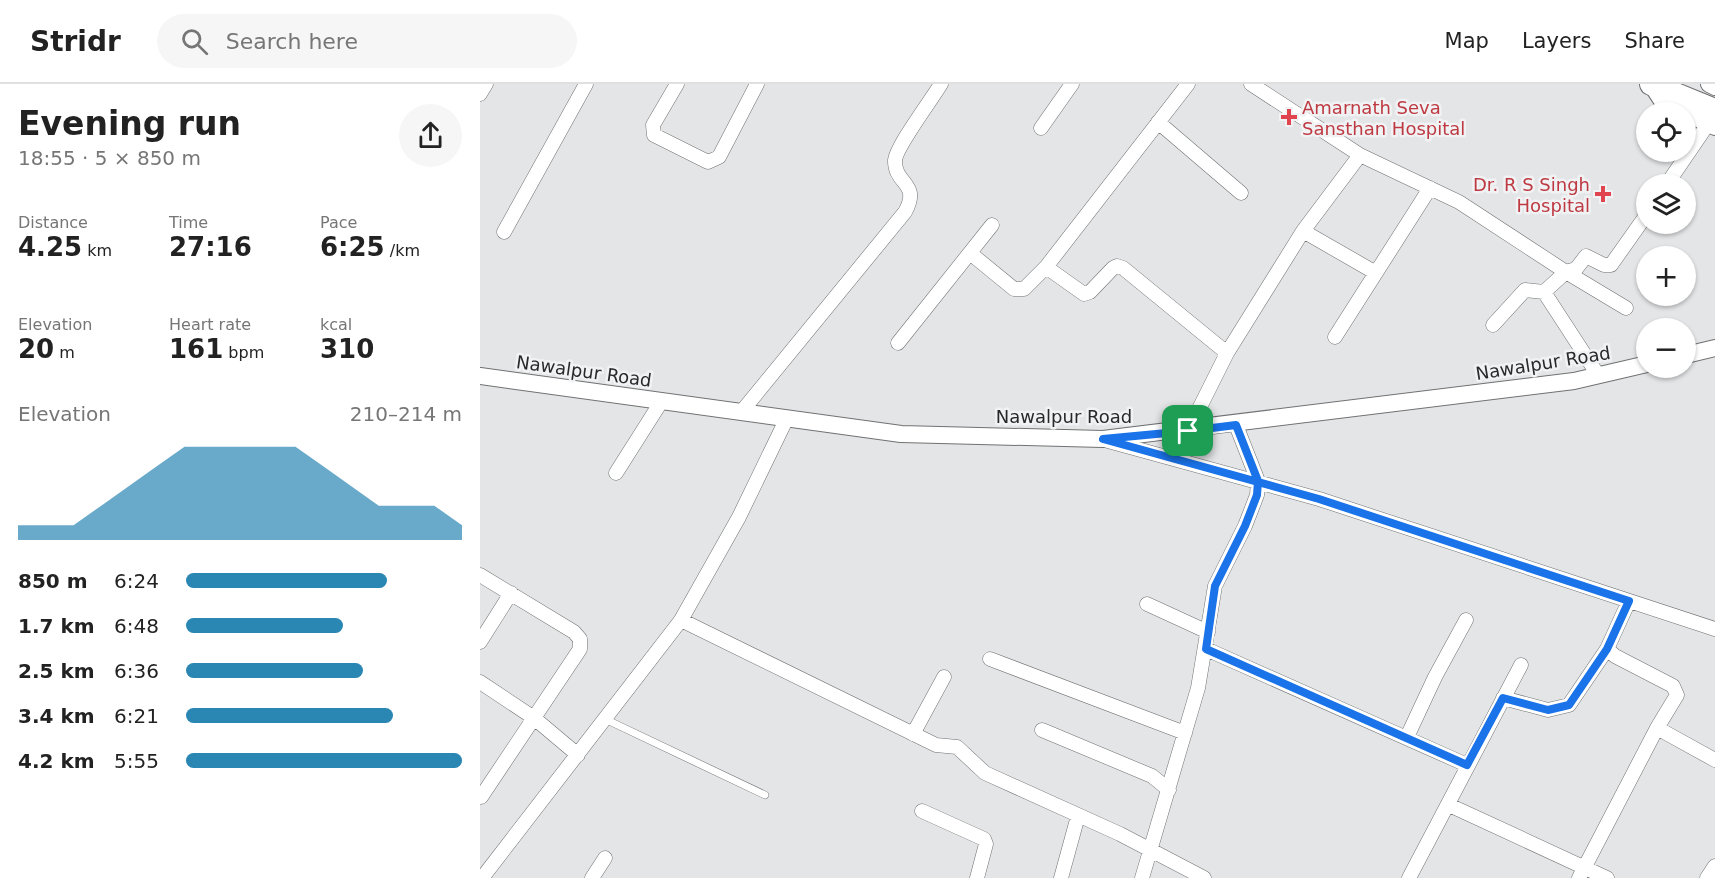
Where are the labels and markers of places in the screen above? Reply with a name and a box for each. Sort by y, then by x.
place label: Amarnath Seva Sansthan Hospital [1302,97,1465,139]
marker: Amarnath Seva Sansthan Hospital [1280,108,1298,126]
place label: Dr. R S Singh Hospital [1473,174,1590,216]
marker: Dr. R S Singh Hospital [1594,185,1612,203]
pin [1162,405,1213,456]

